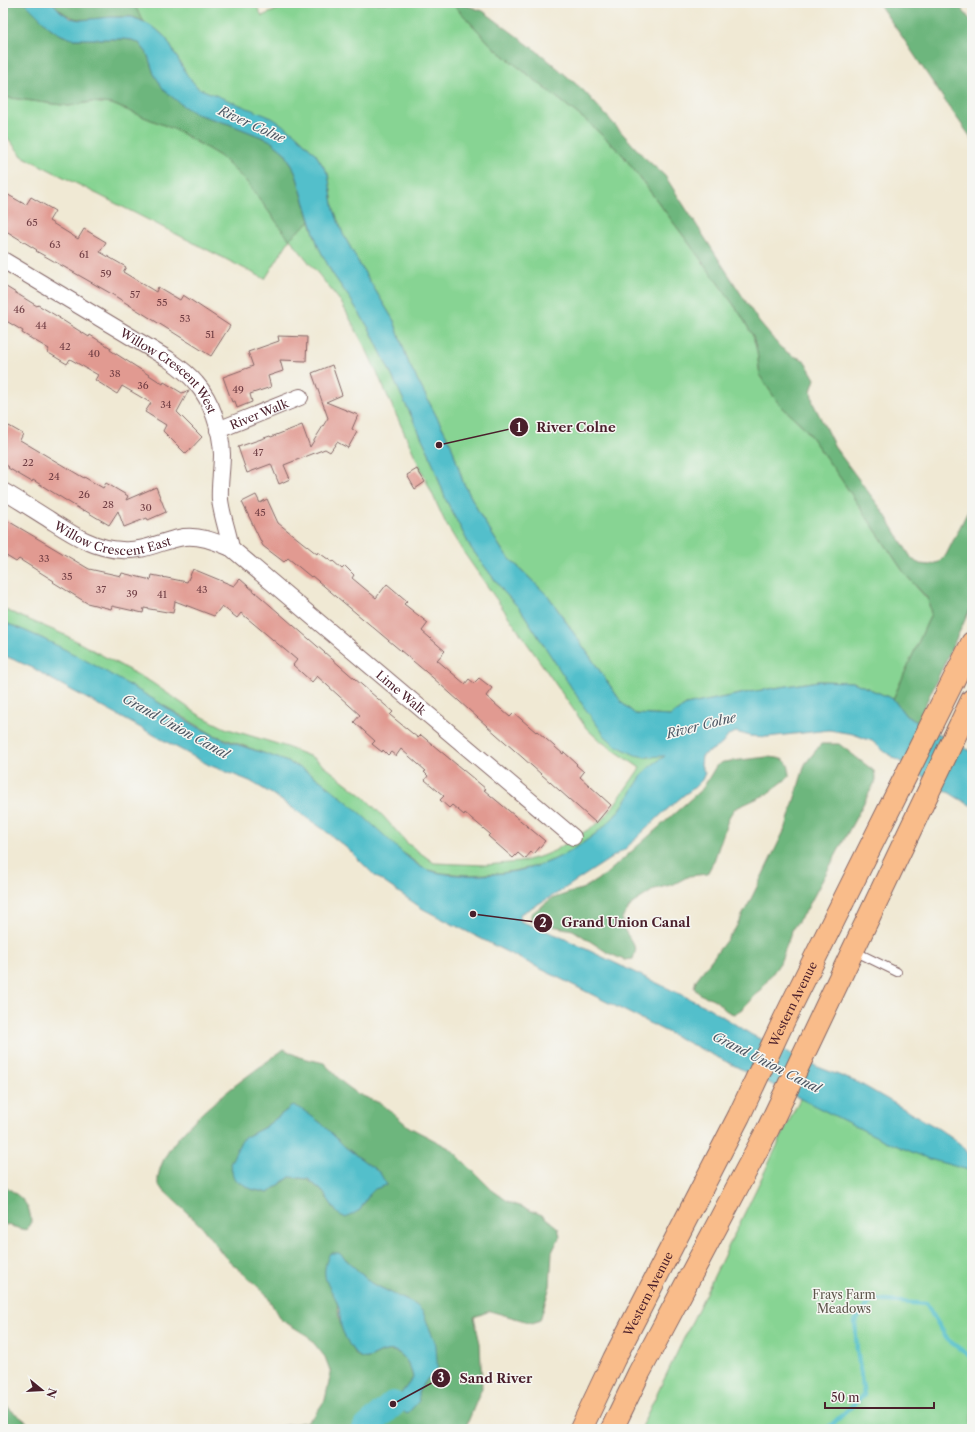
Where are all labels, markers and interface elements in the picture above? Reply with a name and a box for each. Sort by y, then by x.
water label: River Colne [215,102,288,146]
house number: 65 [26,216,38,229]
house number: 63 [49,238,61,251]
house number: 61 [79,248,90,261]
house number: 59 [100,267,112,280]
house number: 57 [130,288,140,301]
house number: 55 [157,296,167,309]
house number: 46 [13,303,25,316]
house number: 53 [180,312,190,325]
house number: 44 [35,319,47,332]
street label: Willow Crescent West [117,324,221,416]
house number: 51 [205,328,216,341]
house number: 42 [59,340,71,353]
house number: 40 [88,347,100,360]
house number: 38 [109,367,121,380]
house number: 36 [137,379,149,392]
house number: 49 [232,383,244,396]
street label: River Walk [227,395,291,432]
house number: 34 [160,398,172,411]
callout: River Colne [509,415,624,440]
text: River Colne [536,419,616,435]
text: 1 [516,420,522,435]
house number: 47 [253,446,263,459]
house number: 22 [22,456,34,469]
house number: 24 [48,470,60,483]
house number: 26 [78,488,90,501]
house number: 28 [102,498,114,511]
house number: 30 [140,501,152,514]
house number: 45 [254,506,266,519]
street label: Willow Crescent East [51,517,173,558]
house number: 33 [38,552,50,565]
house number: 35 [62,570,72,583]
house number: 37 [96,583,106,596]
house number: 43 [196,583,208,596]
house number: 39 [126,587,138,600]
house number: 41 [157,588,168,601]
street label: Lime Walk [373,667,431,718]
water label: Grand Union Canal [120,690,234,763]
water label: River Colne [664,708,738,742]
callout: Grand Union Canal [533,910,698,935]
text: Grand Union Canal [562,914,691,930]
text: 2 [539,915,547,930]
street label: Western Avenue [765,958,820,1050]
water label: Grand Union Canal [710,1028,825,1097]
street label: Western Avenue [619,1249,676,1339]
park label: Frays Farm Meadows [812,1287,876,1316]
callout: Sand River [431,1366,540,1391]
north arrow [22,1370,62,1410]
text: 3 [438,1370,445,1385]
text: Sand River [460,1370,533,1386]
scale bar [825,1384,934,1410]
text: N [43,1386,60,1400]
text: 50 m [831,1390,860,1405]

